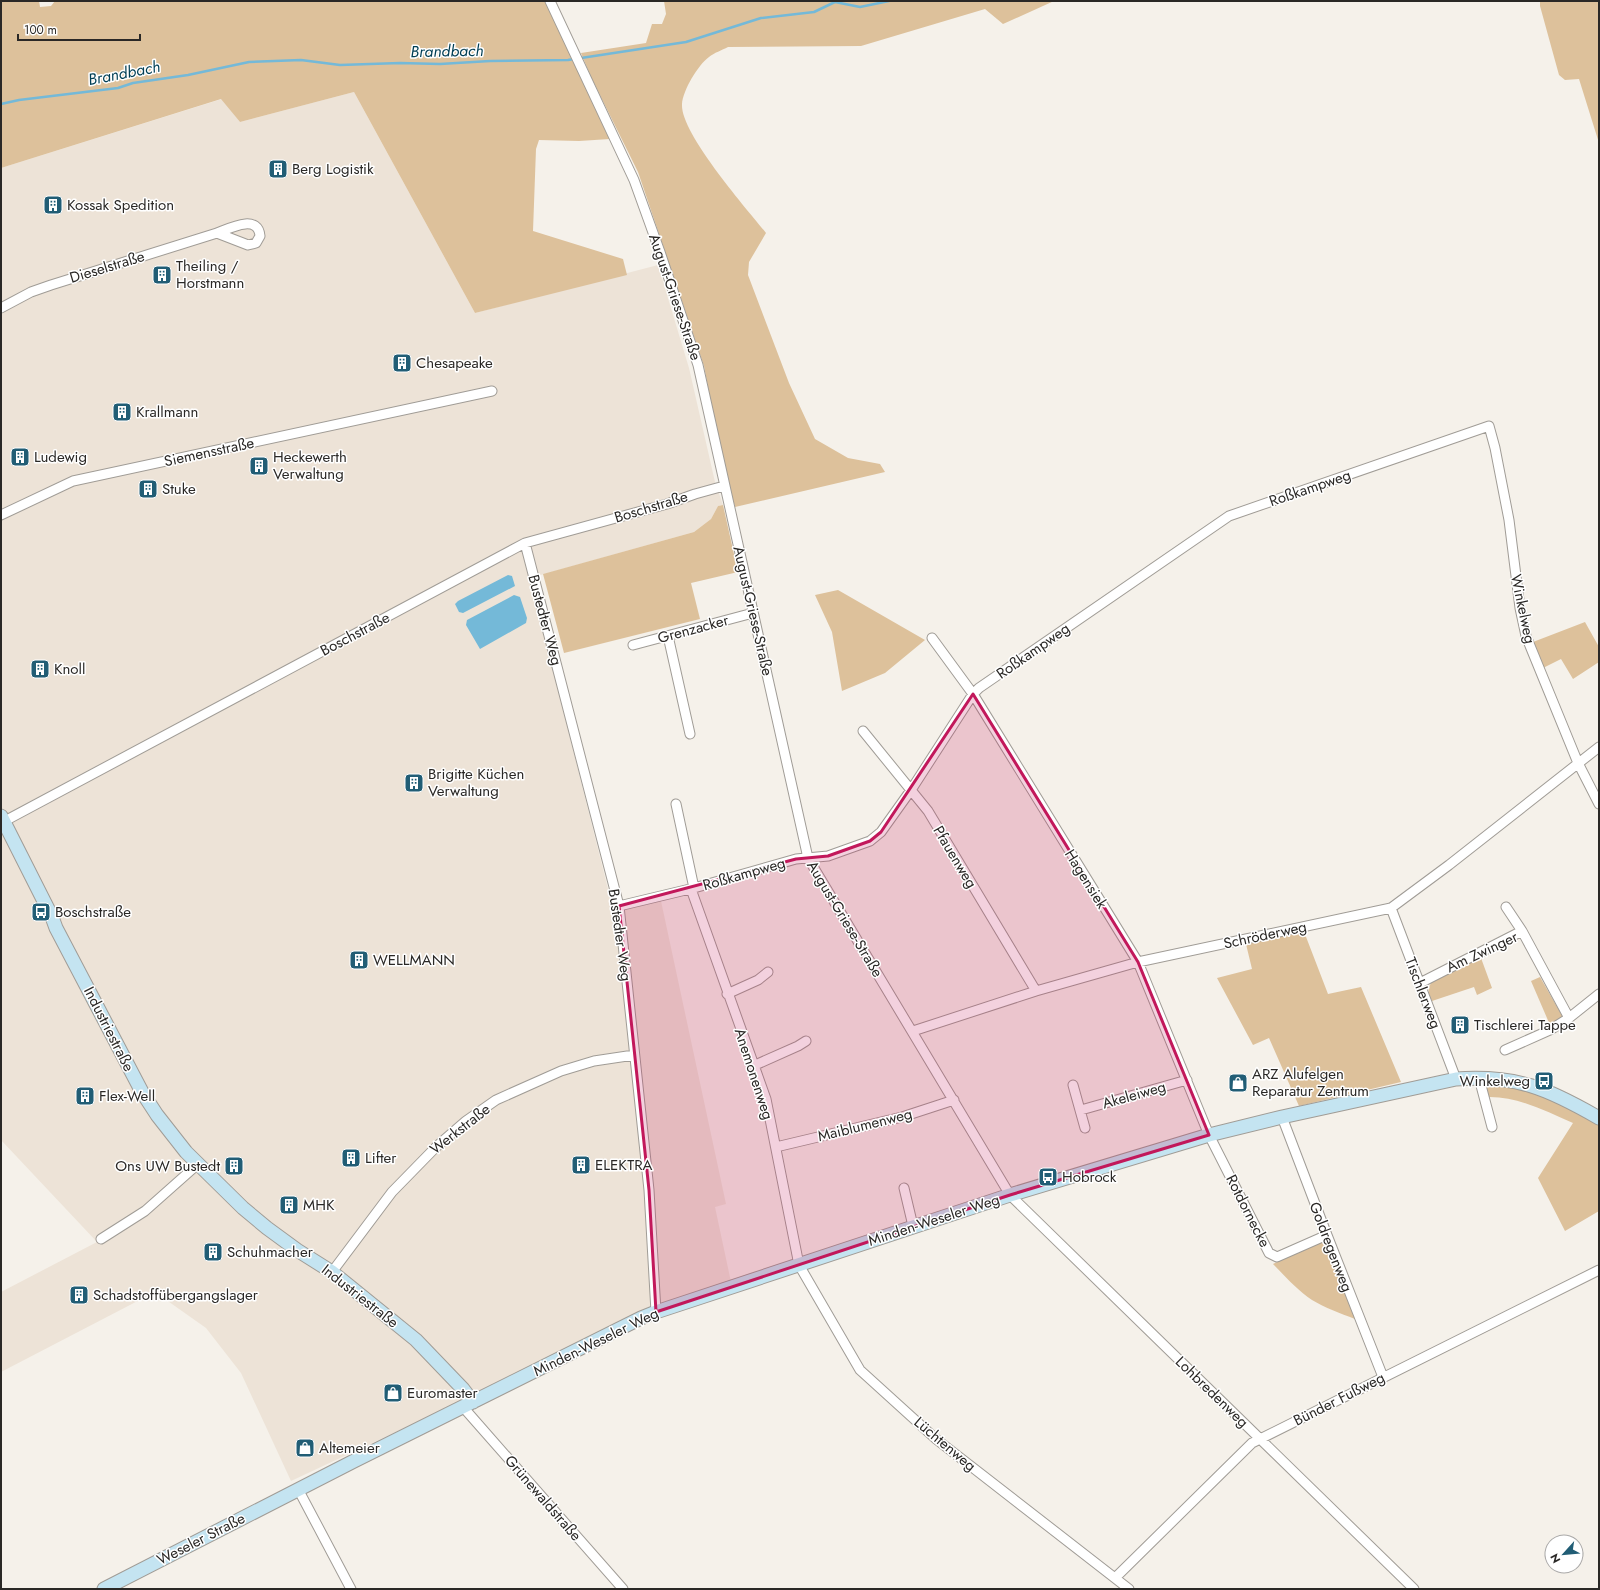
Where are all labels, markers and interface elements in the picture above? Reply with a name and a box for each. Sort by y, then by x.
scale bar [18,16,140,42]
text: 100 m [24,21,57,39]
water label: Brandbach [410,39,484,63]
water label: Brandbach [86,55,162,91]
building icon: Berg Logistik [267,158,289,180]
place label: Berg Logistik [292,158,374,180]
building icon: Kossak Spedition [42,194,64,216]
place label: Kossak Spedition [67,194,174,216]
street label: August-Griese-Straße [643,231,707,363]
street label: Dieselstraße [67,245,147,289]
place label: Theiling / Horstmann [176,255,244,294]
building icon: Theiling / Horstmann [151,264,173,286]
building icon: Chesapeake [391,352,413,374]
place label: Chesapeake [416,352,493,374]
building icon: Krallmann [111,401,133,423]
place label: Krallmann [136,401,198,423]
street label: Siemensstraße [162,432,256,472]
building icon: Ludewig [9,446,31,468]
place label: Ludewig [34,446,87,468]
place label: Heckewerth Verwaltung [273,446,347,485]
building icon: Heckewerth Verwaltung [248,455,270,477]
street label: Roßkampweg [1266,464,1354,512]
building icon: Stuke [137,478,159,500]
place label: Stuke [162,478,196,500]
street label: Boschstraße [612,485,691,529]
street label: August-Griese-Straße [727,544,779,678]
street label: Bustedter Weg [522,572,568,668]
street label: Winkelweg [1505,572,1541,646]
street label: Boschstraße [316,606,394,662]
street label: Grenzacker [655,609,732,649]
street label: Roßkampweg [992,618,1074,684]
building icon: Knoll [29,658,51,680]
place label: Knoll [54,658,85,680]
place label: Brigitte Küchen Verwaltung [428,763,524,802]
building icon: Brigitte Küchen Verwaltung [403,772,425,794]
street label: Pfauenweg [928,822,982,892]
street label: Hagensiek [1059,845,1113,913]
street label: Roßkampweg [700,852,788,896]
street label: August-Griese-Straße [801,857,889,982]
street label: Bustedter Weg [603,887,637,983]
bus stop icon: Boschstraße [30,901,52,923]
place label: Boschstraße [55,901,131,923]
street label: Schröderweg [1221,915,1309,955]
street label: Am Zwinger [1442,925,1522,978]
building icon: WELLMANN [348,949,370,971]
place label: WELLMANN [373,949,455,971]
street label: Tischlerweg [1399,954,1447,1032]
street label: Industriestraße [78,983,140,1075]
building icon: Tischlerei Tappe [1449,1014,1471,1036]
place label: Tischlerei Tappe [1474,1014,1576,1036]
street label: Anemonenweg [729,1025,779,1123]
place label: ARZ Alufelgen Reparatur Zentrum [1252,1063,1369,1102]
place label: Winkelweg [1460,1070,1530,1092]
bus stop icon: Winkelweg [1533,1070,1555,1092]
shop icon: ARZ Alufelgen Reparatur Zentrum [1227,1072,1249,1094]
street label: Akeleiweg [1100,1075,1168,1115]
building icon: Flex-Well [74,1085,96,1107]
place label: Flex-Well [99,1085,155,1107]
street label: Werkstraße [425,1098,495,1160]
street label: Maiblumenweg [815,1103,915,1147]
building icon: Lifter [340,1147,362,1169]
place label: Lifter [365,1147,397,1169]
building icon: ELEKTRA [570,1154,592,1176]
place label: ELEKTRA [595,1154,653,1176]
place label: Ons UW Bustedt [115,1155,220,1177]
building icon: Ons UW Bustedt [223,1155,245,1177]
bus stop icon: Hobrock [1037,1166,1059,1188]
place label: Hobrock [1062,1166,1117,1188]
street label: Rotdornecke [1220,1171,1276,1251]
street label: Minden-Weseler Weg [865,1188,1003,1252]
building icon: MHK [278,1194,300,1216]
place label: MHK [303,1194,335,1216]
street label: Goldregenweg [1304,1199,1358,1295]
building icon: Schuhmacher [202,1241,224,1263]
place label: Schuhmacher [227,1241,314,1263]
street label: Industriestraße [317,1259,403,1333]
building icon: Schadstoffübergangslager [68,1284,90,1306]
place label: Schadstoffübergangslager [93,1284,259,1306]
street label: Minden-Weseler Weg [530,1302,662,1382]
street label: Lohbredenweg [1170,1351,1254,1433]
street label: Bünder Fußweg [1290,1367,1388,1431]
shop icon: Euromaster [382,1382,404,1404]
place label: Euromaster [407,1382,479,1404]
street label: Lüchtenweg [909,1411,981,1477]
shop icon: Altemeier [294,1437,316,1459]
place label: Altemeier [319,1437,381,1459]
street label: Grünewaldstraße [499,1450,587,1546]
street label: Weseler Straße [153,1507,249,1571]
north arrow [1544,1534,1584,1574]
text: N [1546,1551,1564,1566]

